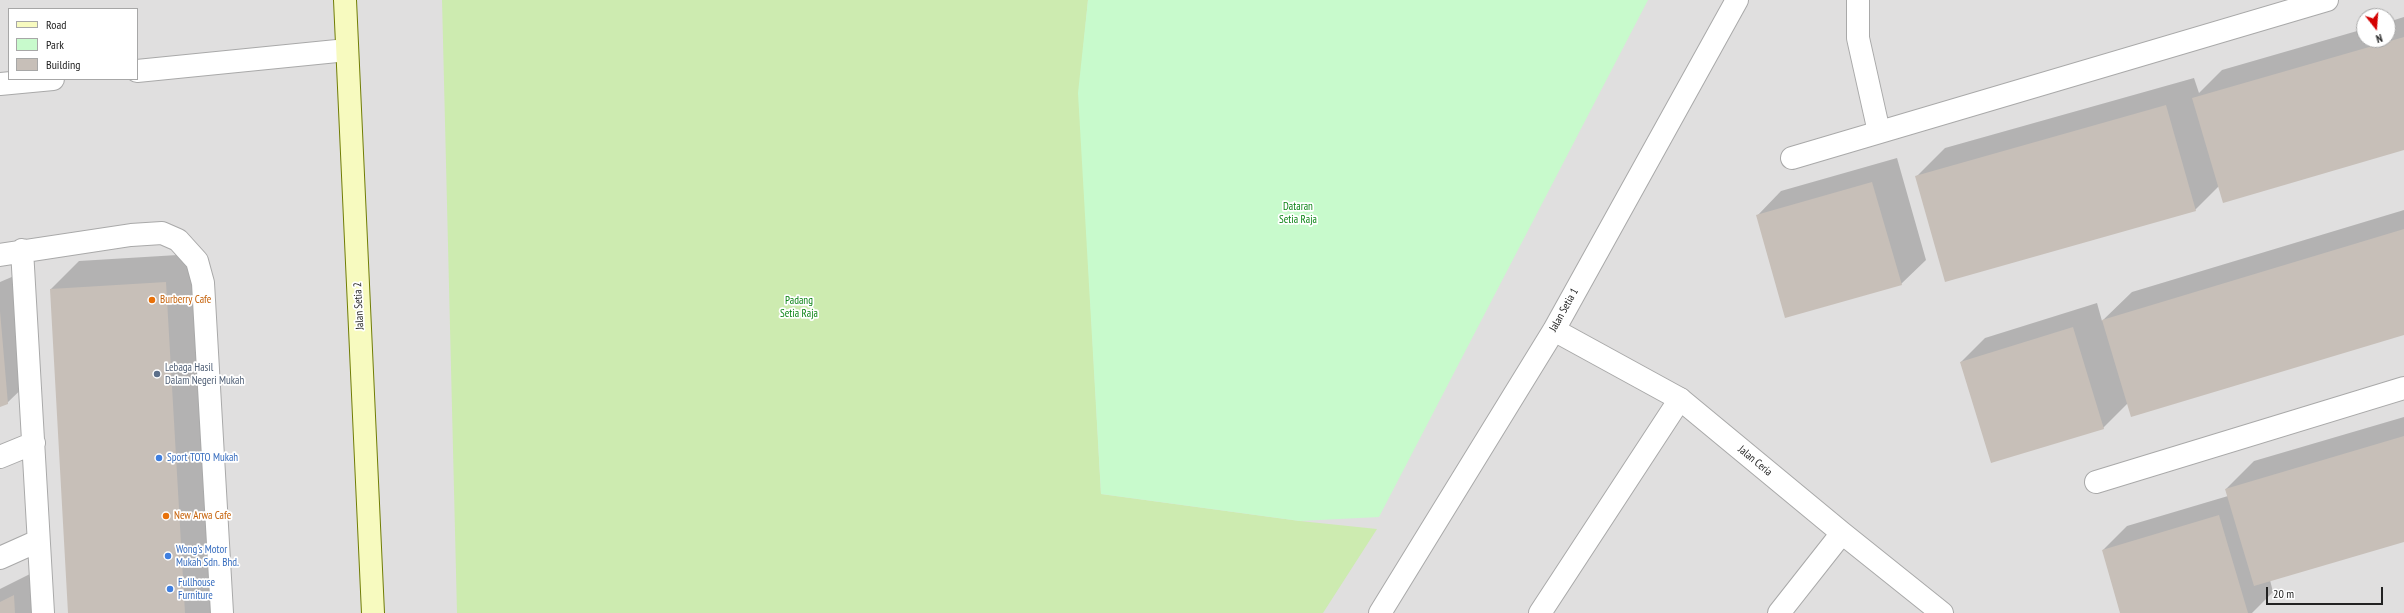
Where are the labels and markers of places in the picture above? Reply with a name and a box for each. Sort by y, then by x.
place label: Burberry Cafe [160,293,211,307]
marker: Burberry Cafe [147,295,157,305]
place label: Lebaga Hasil Dalam Negeri Mukah [165,361,244,387]
marker: Lebaga Hasil Dalam Negeri Mukah [152,369,162,379]
place label: Sport TOTO Mukah [167,451,238,465]
marker: Sport TOTO Mukah [154,453,164,463]
place label: New Arwa Cafe [174,509,231,523]
marker: New Arwa Cafe [161,511,171,521]
place label: Wong's Motor Mukah Sdn. Bhd. [176,543,239,569]
marker: Wong's Motor Mukah Sdn. Bhd. [163,551,173,561]
place label: Fullhouse Furniture [178,576,215,602]
marker: Fullhouse Furniture [165,584,175,594]

